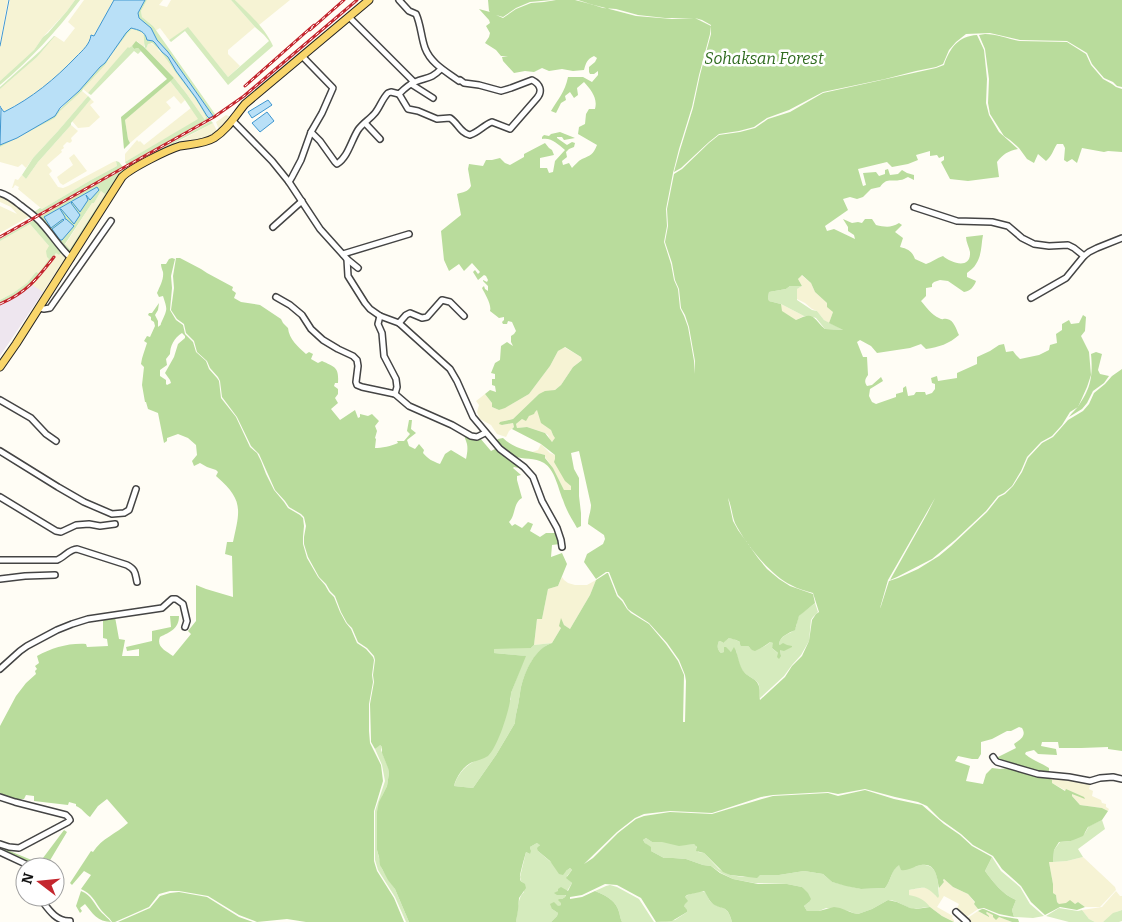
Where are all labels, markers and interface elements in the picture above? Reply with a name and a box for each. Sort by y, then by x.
park label: Sohaksan Forest [704,49,824,68]
north arrow [15,857,65,907]
text: N [18,871,38,886]

